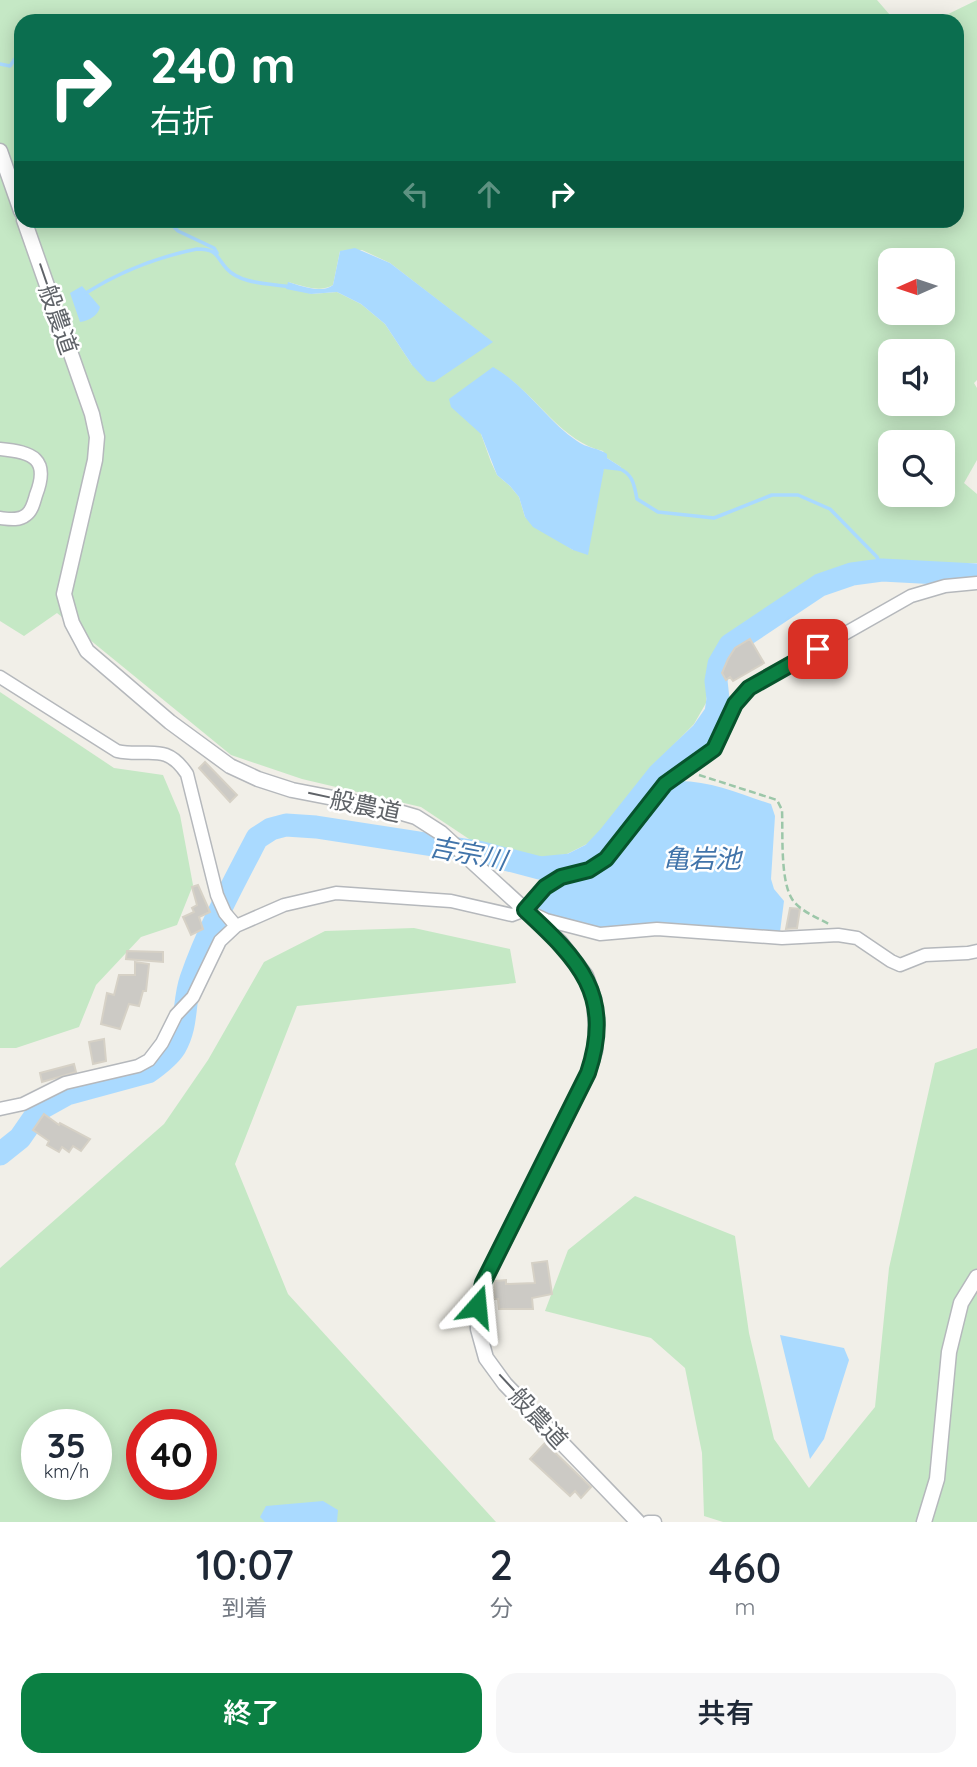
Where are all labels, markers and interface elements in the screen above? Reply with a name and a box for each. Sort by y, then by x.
text: 240 m [150,34,296,95]
icon: right [35,42,126,133]
text: 右折 [150,100,214,140]
icon: left [397,175,435,213]
icon: ahead [470,175,508,213]
icon: right [543,175,581,213]
north arrow [878,248,956,326]
map controls [878,248,955,507]
street label: 一般農道 [25,258,85,358]
button: sound [878,339,955,416]
button: search [878,430,955,507]
pin [788,619,848,679]
icon: arrive [799,630,837,668]
street label: 一般農道 [304,778,404,828]
water label: 吉宗川 [427,829,512,877]
water label: 亀岩池 [663,842,744,875]
position arrow [440,1269,514,1343]
street label: 一般農道 [487,1364,575,1454]
speed limit sign: 40 [126,1409,217,1500]
text: 35 [47,1423,86,1467]
text: km/h [44,1460,89,1483]
text: 10:07 [196,1538,294,1591]
text: 2 [489,1538,513,1591]
text: 460 [709,1541,781,1594]
text: m [735,1592,756,1621]
text: 到着 [222,1593,268,1622]
text: 分 [490,1593,513,1622]
button: 終了 [21,1673,482,1753]
button: 共有 [496,1673,956,1753]

